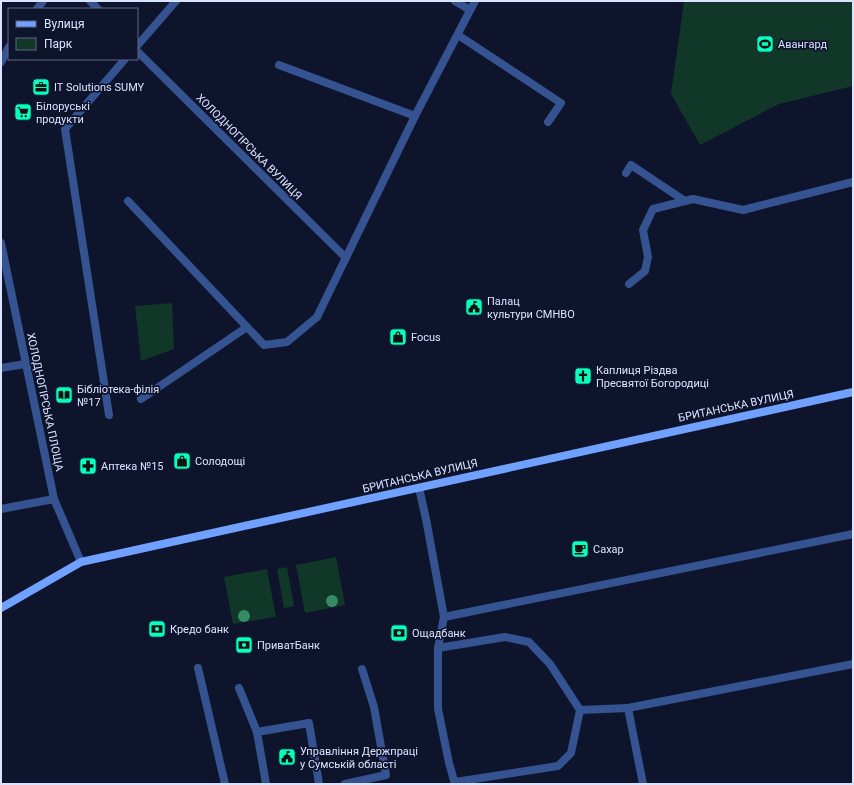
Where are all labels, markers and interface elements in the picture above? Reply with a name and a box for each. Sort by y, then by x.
legend [8,8,138,60]
text: Вулиця [44,17,85,31]
sports icon: Авангард [755,34,775,54]
text: Парк [44,37,73,51]
place label: Авангард [778,38,827,51]
office icon: IT Solutions SUMY [31,77,51,97]
place label: IT Solutions SUMY [54,81,145,94]
street label: ХОЛОДНОГІРСЬКА ВУЛИЦЯ [193,91,305,203]
place label: Білоруські продукти [36,100,90,126]
supermarket icon: Білоруські продукти [13,102,33,122]
place label: Палац культури СМНВО [487,295,575,321]
public building icon: Палац культури СМНВО [464,297,484,317]
shop icon: Focus [388,327,408,347]
place label: Focus [411,331,441,344]
street label: ХОЛОДНОГІРСЬКА ПЛОЩА [24,332,66,473]
place label: Каплиця Різдва Пресвятої Богородиці [596,364,709,390]
church icon: Каплиця Різдва Пресвятої Богородиці [573,366,593,386]
place label: Бібліотека-філія №17 [77,383,159,409]
library icon: Бібліотека-філія №17 [54,385,74,405]
street label: БРИТАНСЬКА ВУЛИЦЯ [677,387,795,425]
shop icon: Солодощі [172,451,192,471]
place label: Солодощі [195,455,245,468]
pharmacy icon: Аптека №15 [78,456,98,476]
street label: БРИТАНСЬКА ВУЛИЦЯ [361,456,479,496]
place label: Аптека №15 [101,460,164,473]
cafe icon: Сахар [570,539,590,559]
place label: Сахар [593,543,624,556]
bank icon: Кредо банк [147,619,167,639]
place label: Кредо банк [170,623,229,636]
bank icon: Ощадбанк [389,623,409,643]
place label: Ощадбанк [412,627,466,640]
bank icon: ПриватБанк [234,635,254,655]
place label: ПриватБанк [257,639,320,652]
place label: Управління Держпраці у Сумській області [300,745,418,771]
public building icon: Управління Держпраці у Сумській області [277,747,297,767]

